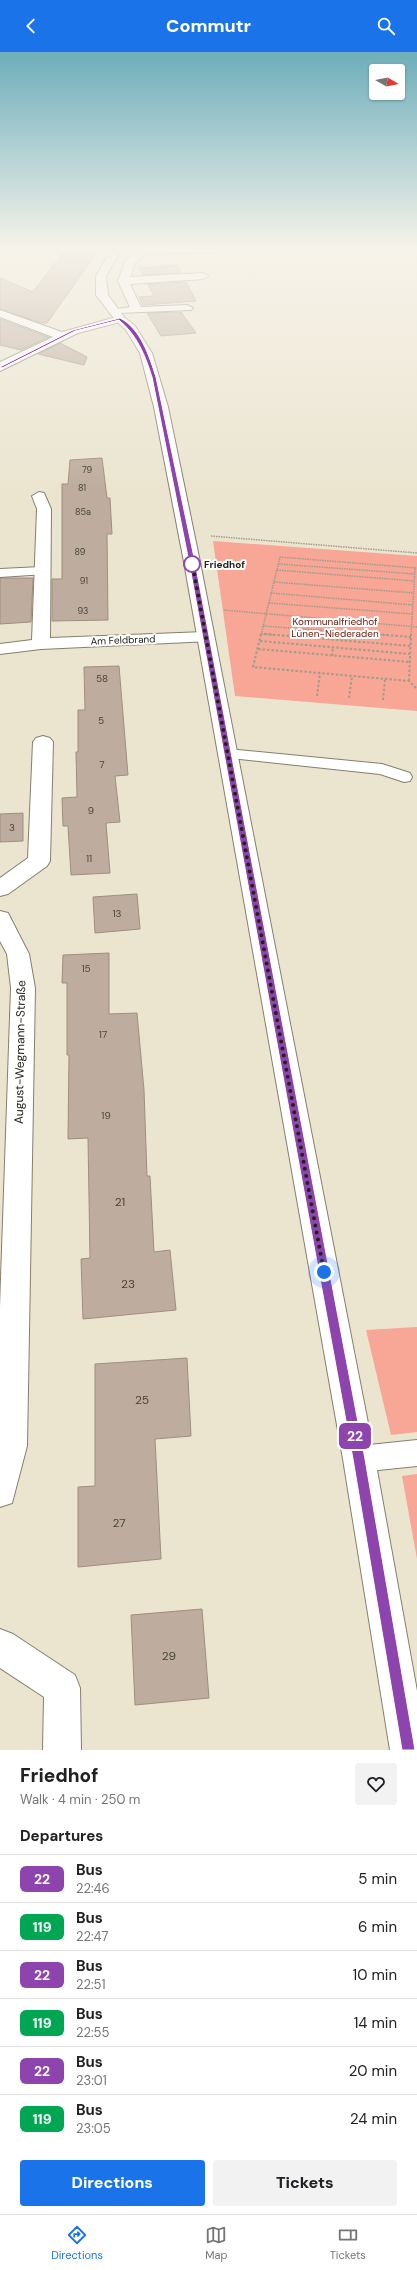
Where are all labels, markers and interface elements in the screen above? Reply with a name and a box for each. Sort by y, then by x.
text: Commutr [166,14,251,38]
icon: back [20,15,42,37]
icon: search [375,15,397,37]
north arrow [369,64,405,100]
map controls [369,64,405,100]
house number: 79 [82,464,92,476]
house number: 81 [78,482,86,494]
house number: 85a [75,506,91,518]
house number: 89 [75,546,86,558]
marker: Friedhof [183,555,201,573]
place label: Friedhof [204,558,245,571]
house number: 91 [80,575,88,587]
house number: 93 [78,605,88,617]
park label: Kommunalfriedhof Lünen-Niederaden [291,615,379,640]
street label: Am Feldbrand [90,632,156,648]
house number: 58 [96,672,108,685]
house number: 5 [98,714,104,727]
house number: 7 [99,758,105,771]
house number: 9 [88,804,94,817]
house number: 3 [9,821,15,834]
house number: 11 [86,852,92,865]
house number: 13 [112,907,122,920]
house number: 15 [81,962,91,975]
street label: August-Wegmann-Straße [11,980,29,1124]
house number: 17 [99,1028,107,1041]
house number: 19 [101,1109,111,1122]
house number: 21 [115,1194,125,1210]
your location [314,1262,334,1282]
house number: 23 [121,1276,135,1292]
house number: 25 [135,1392,149,1408]
line badge: 22 [337,1423,373,1449]
text: 22 [347,1427,363,1445]
house number: 27 [112,1515,126,1531]
house number: 29 [162,1648,176,1664]
text: Friedhof [20,1763,98,1788]
button: heart [355,1763,397,1805]
text: Walk · 4 min · 250 m [20,1791,140,1808]
text: Departures [20,1826,103,1846]
text: Bus [76,1860,103,1880]
text: 5 min [358,1869,397,1889]
text: 22 [34,1870,50,1888]
text: 22:46 [76,1880,110,1897]
text: Bus [76,1908,103,1928]
text: 6 min [358,1917,397,1937]
text: 119 [32,1918,52,1936]
text: 22:47 [76,1928,108,1945]
text: Bus [76,1956,103,1976]
text: 10 min [352,1965,397,1985]
text: 22 [34,1966,50,1984]
text: 22:51 [76,1976,106,1993]
text: Bus [76,2004,103,2024]
text: 14 min [354,2013,397,2033]
text: 119 [32,2014,52,2032]
text: 22:55 [76,2024,109,2041]
text: Bus [76,2052,103,2072]
text: 20 min [349,2061,397,2081]
text: 22 [34,2062,50,2080]
text: 23:01 [76,2072,107,2089]
text: Bus [76,2100,103,2120]
text: 24 min [350,2109,397,2129]
text: 119 [32,2110,52,2128]
text: 23:05 [76,2120,111,2137]
button: Directions [20,2160,205,2206]
button: Tickets [213,2160,397,2206]
tab: Directions [51,2224,103,2262]
tab: Map [205,2224,227,2262]
tab: Tickets [330,2224,366,2262]

